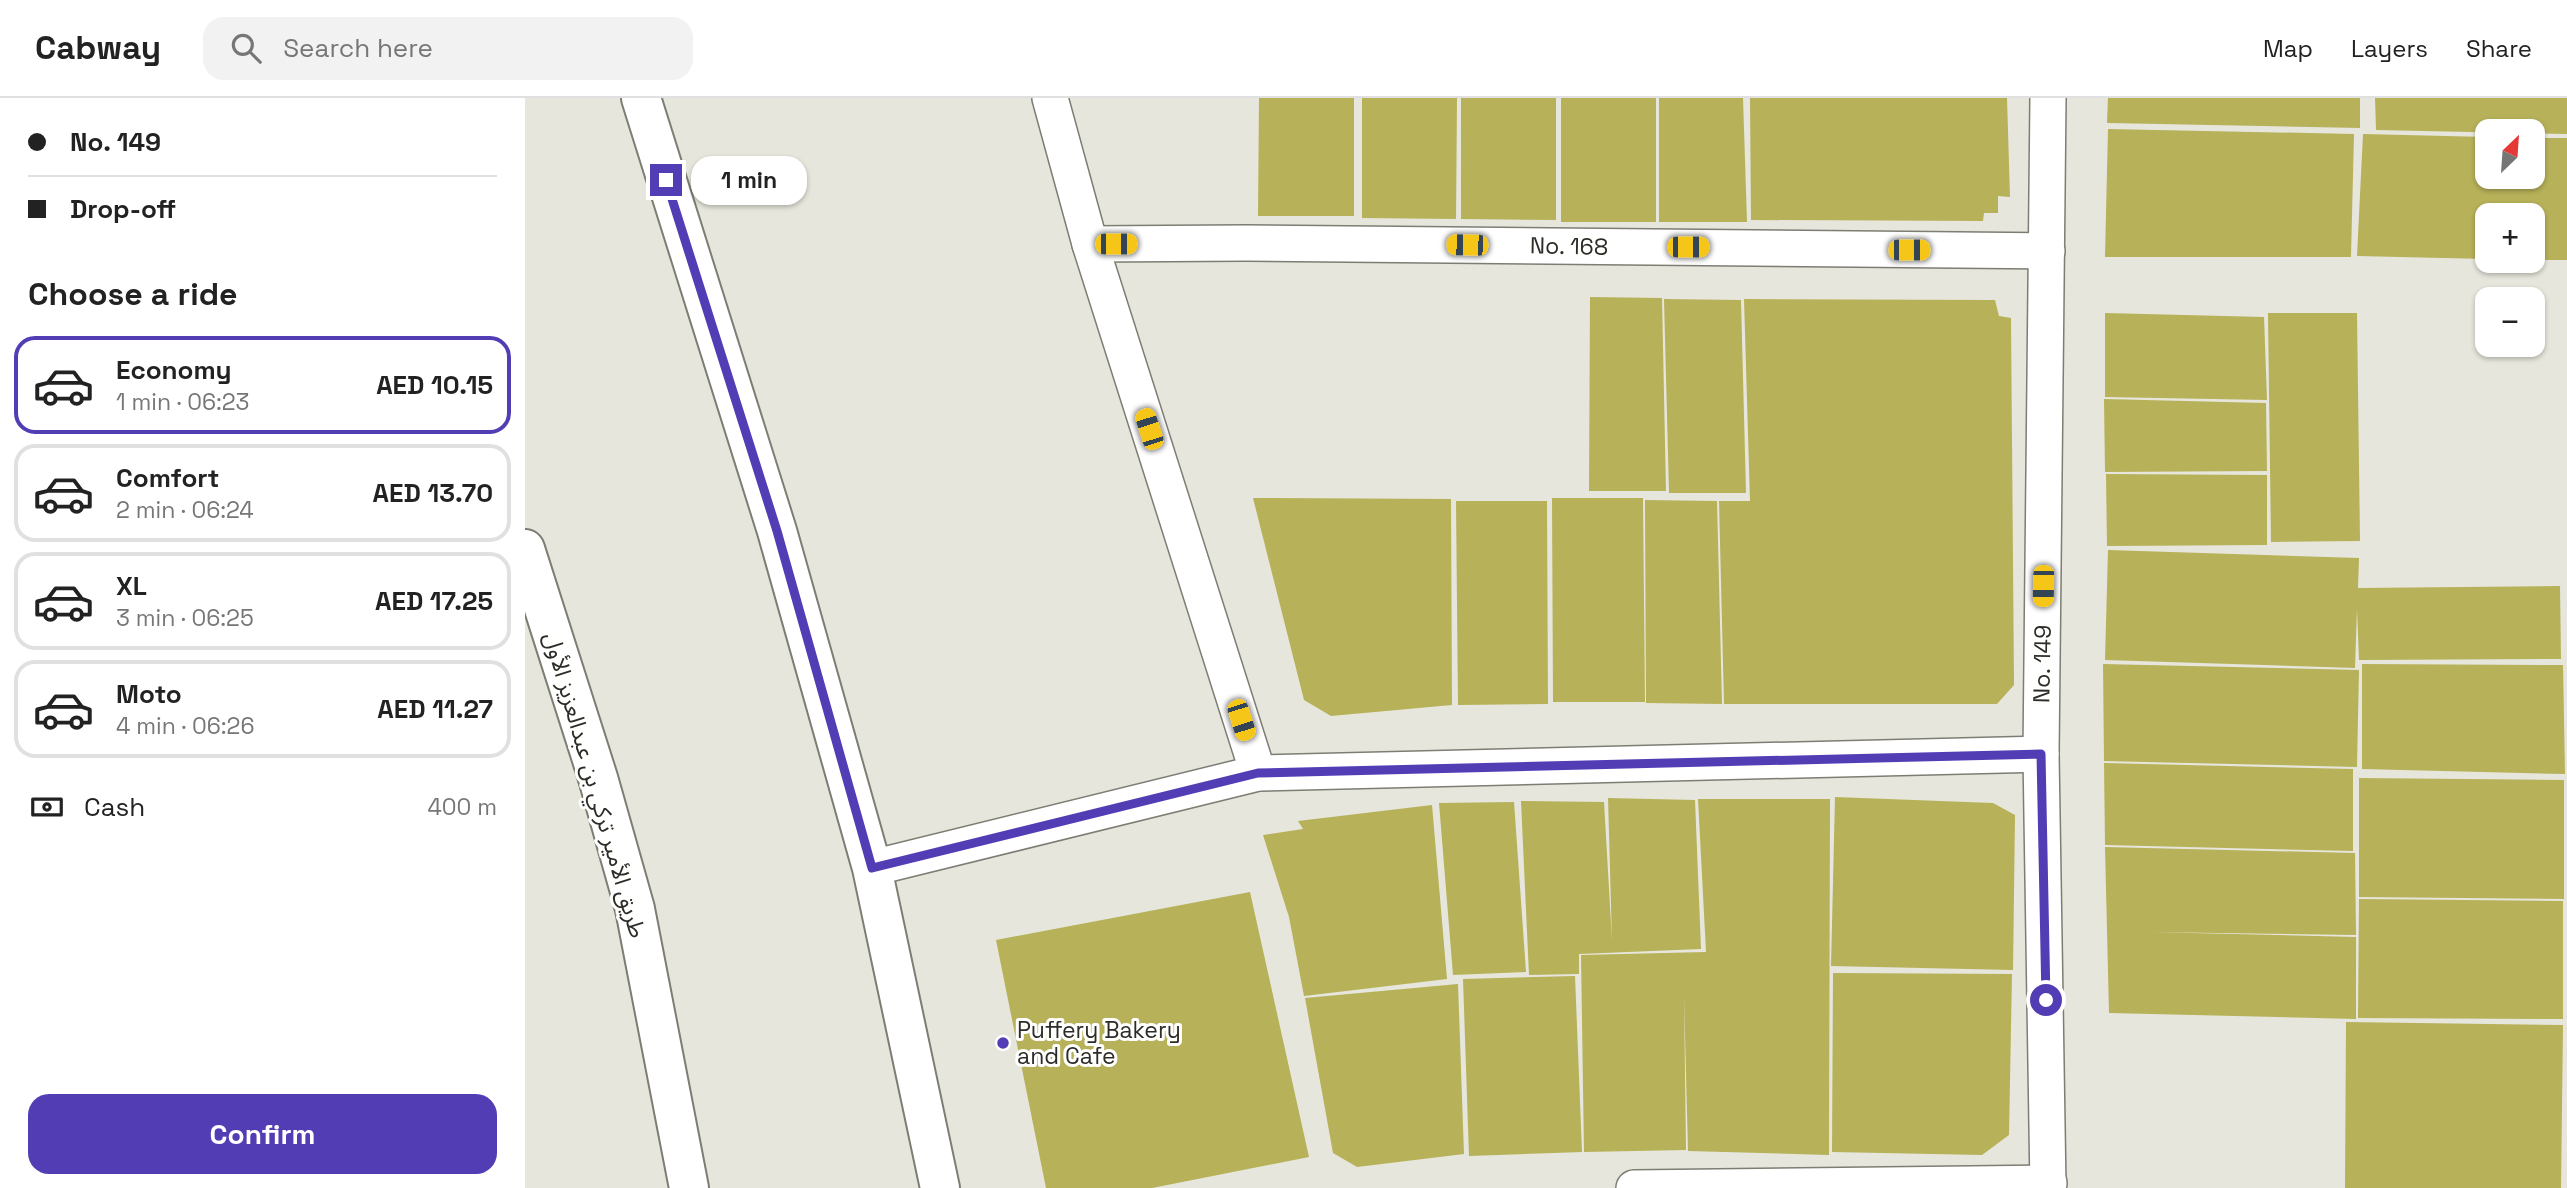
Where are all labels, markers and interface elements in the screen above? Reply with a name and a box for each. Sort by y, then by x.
search box [203,17,693,80]
text: Cabway [35,27,161,69]
icon: search [227,29,265,67]
text: Search here [283,31,433,65]
text: Map [2263,33,2313,64]
text: Layers [2351,33,2428,64]
text: Share [2466,33,2532,64]
north arrow [2475,119,2545,189]
map controls [2475,119,2545,357]
text: No. 149 [70,125,161,159]
callout: 1 min [691,155,806,204]
route end [650,164,682,196]
text: 1 min [721,165,777,195]
text: Drop-off [70,192,176,226]
button: + [2475,203,2545,273]
street label: No. 168 [1530,230,1608,262]
car [1096,234,1138,255]
car [1446,234,1489,256]
car [1668,237,1710,258]
car [1889,240,1931,261]
text: Choose a ride [28,274,238,314]
button: − [2475,287,2545,357]
text: Economy [116,353,232,387]
icon: car [32,354,95,417]
text: AED 10.15 [376,368,493,402]
text: 1 min · 06:23 [116,387,249,417]
car [1133,406,1166,452]
text: Comfort [116,461,219,495]
icon: car [32,462,95,525]
text: AED 13.70 [373,476,493,510]
text: 2 min · 06:24 [116,495,254,525]
car [2033,565,2054,607]
text: XL [116,569,147,603]
icon: car [32,570,95,633]
text: AED 17.25 [375,584,493,618]
text: 3 min · 06:25 [116,603,254,633]
street label: No. 149 [2026,625,2058,703]
street label: طريق الأمير تركي بن عبدالعزيز الأول [535,629,653,942]
text: Moto [116,677,182,711]
icon: car [32,678,95,741]
text: AED 11.27 [377,692,493,726]
car [1225,697,1258,743]
text: 4 min · 06:26 [116,711,255,741]
icon: cash [28,788,66,826]
text: Cash [84,790,145,824]
text: 400 m [427,792,497,822]
route start [2030,984,2062,1016]
place label: Puffery Bakery and Cafe [1017,1015,1181,1071]
marker: Puffery Bakery and Cafe [995,1035,1011,1051]
button: Confirm [28,1094,497,1174]

